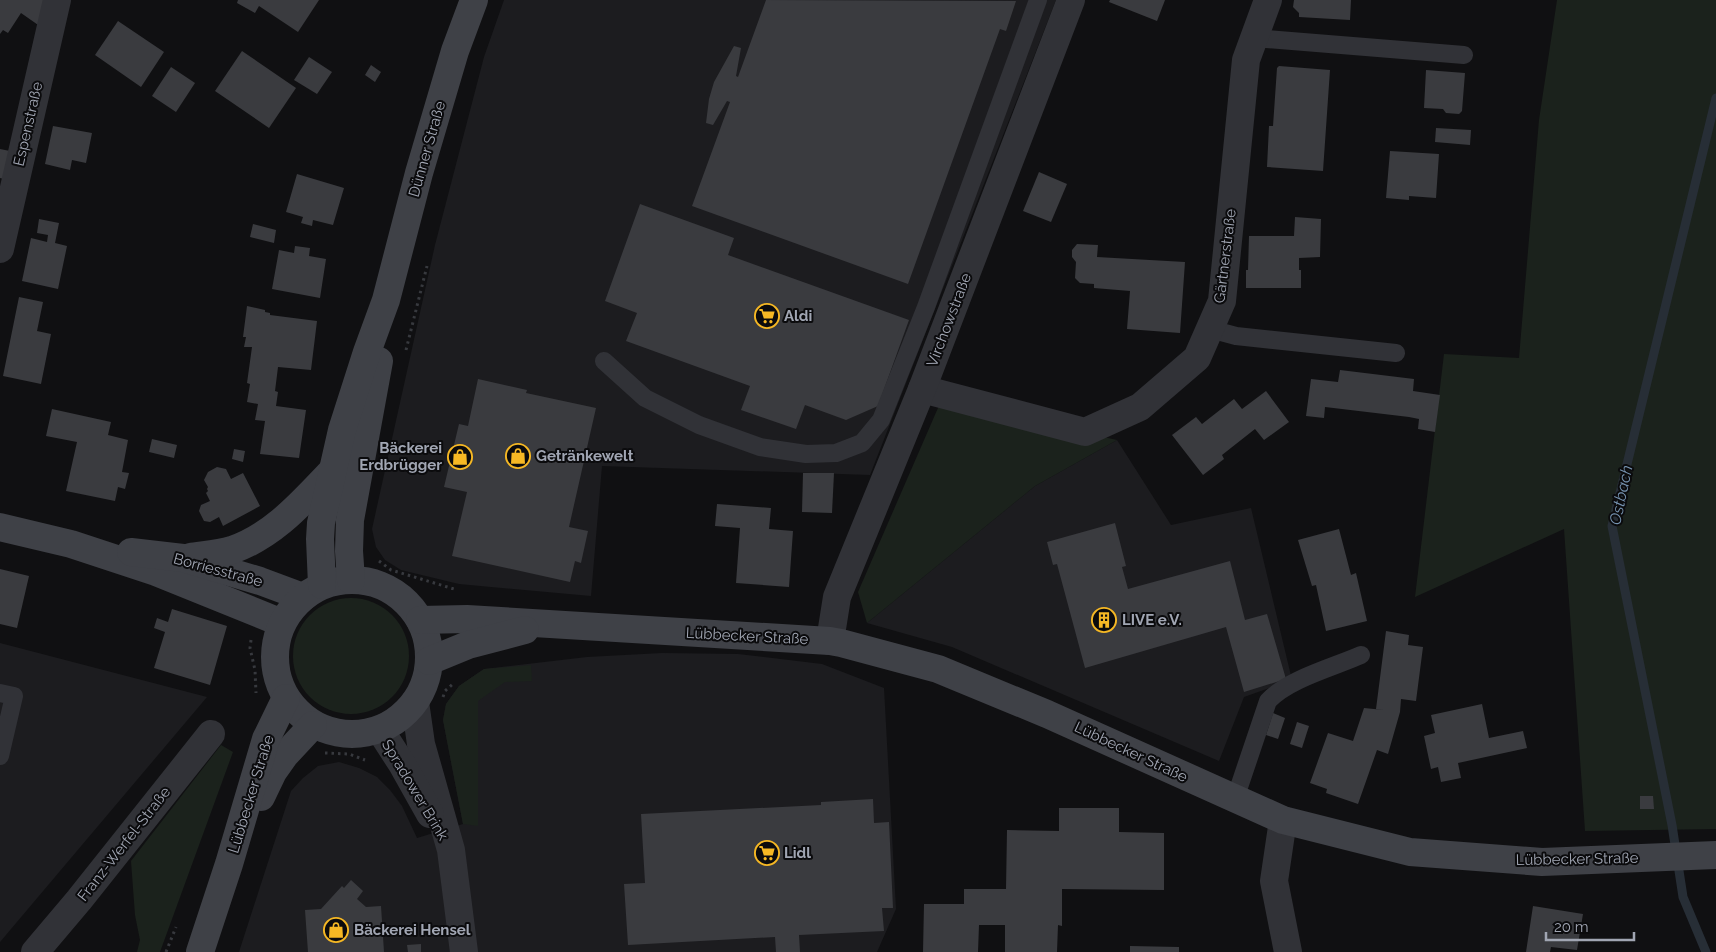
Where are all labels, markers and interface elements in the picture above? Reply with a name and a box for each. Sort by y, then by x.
street label: Espenstraße [10,80,46,168]
street label: Dünner Straße [405,99,449,199]
street label: Gärtnerstraße [1210,208,1240,304]
street label: Virchowstraße [923,270,975,369]
supermarket icon: Aldi [754,303,780,329]
place label: Aldi [784,307,812,325]
place label: Bäckerei Erdbrügger [359,439,442,474]
shop icon: Getränkewelt [505,443,531,469]
shop icon: Bäckerei Erdbrügger [447,444,473,470]
place label: Getränkewelt [536,447,634,465]
water label: Ostbach [1605,463,1637,527]
street label: Borriesstraße [171,549,265,591]
building icon: LIVE e.V. [1091,607,1117,633]
place label: LIVE e.V. [1122,611,1182,629]
street label: Lübbecker Straße [685,624,809,648]
street label: Lübbecker Straße [1072,718,1191,786]
street label: Lübbecker Straße [224,732,278,855]
street label: Spradower Brink [378,736,452,844]
street label: Franz-Werfel-Straße [74,783,174,905]
supermarket icon: Lidl [754,840,780,866]
place label: Lidl [784,844,811,862]
street label: Lübbecker Straße [1515,849,1639,869]
scale bar [1546,910,1634,942]
shop icon: Bäckerei Hensel [323,917,349,943]
text: 20 m [1554,918,1589,936]
place label: Bäckerei Hensel [354,921,471,939]

